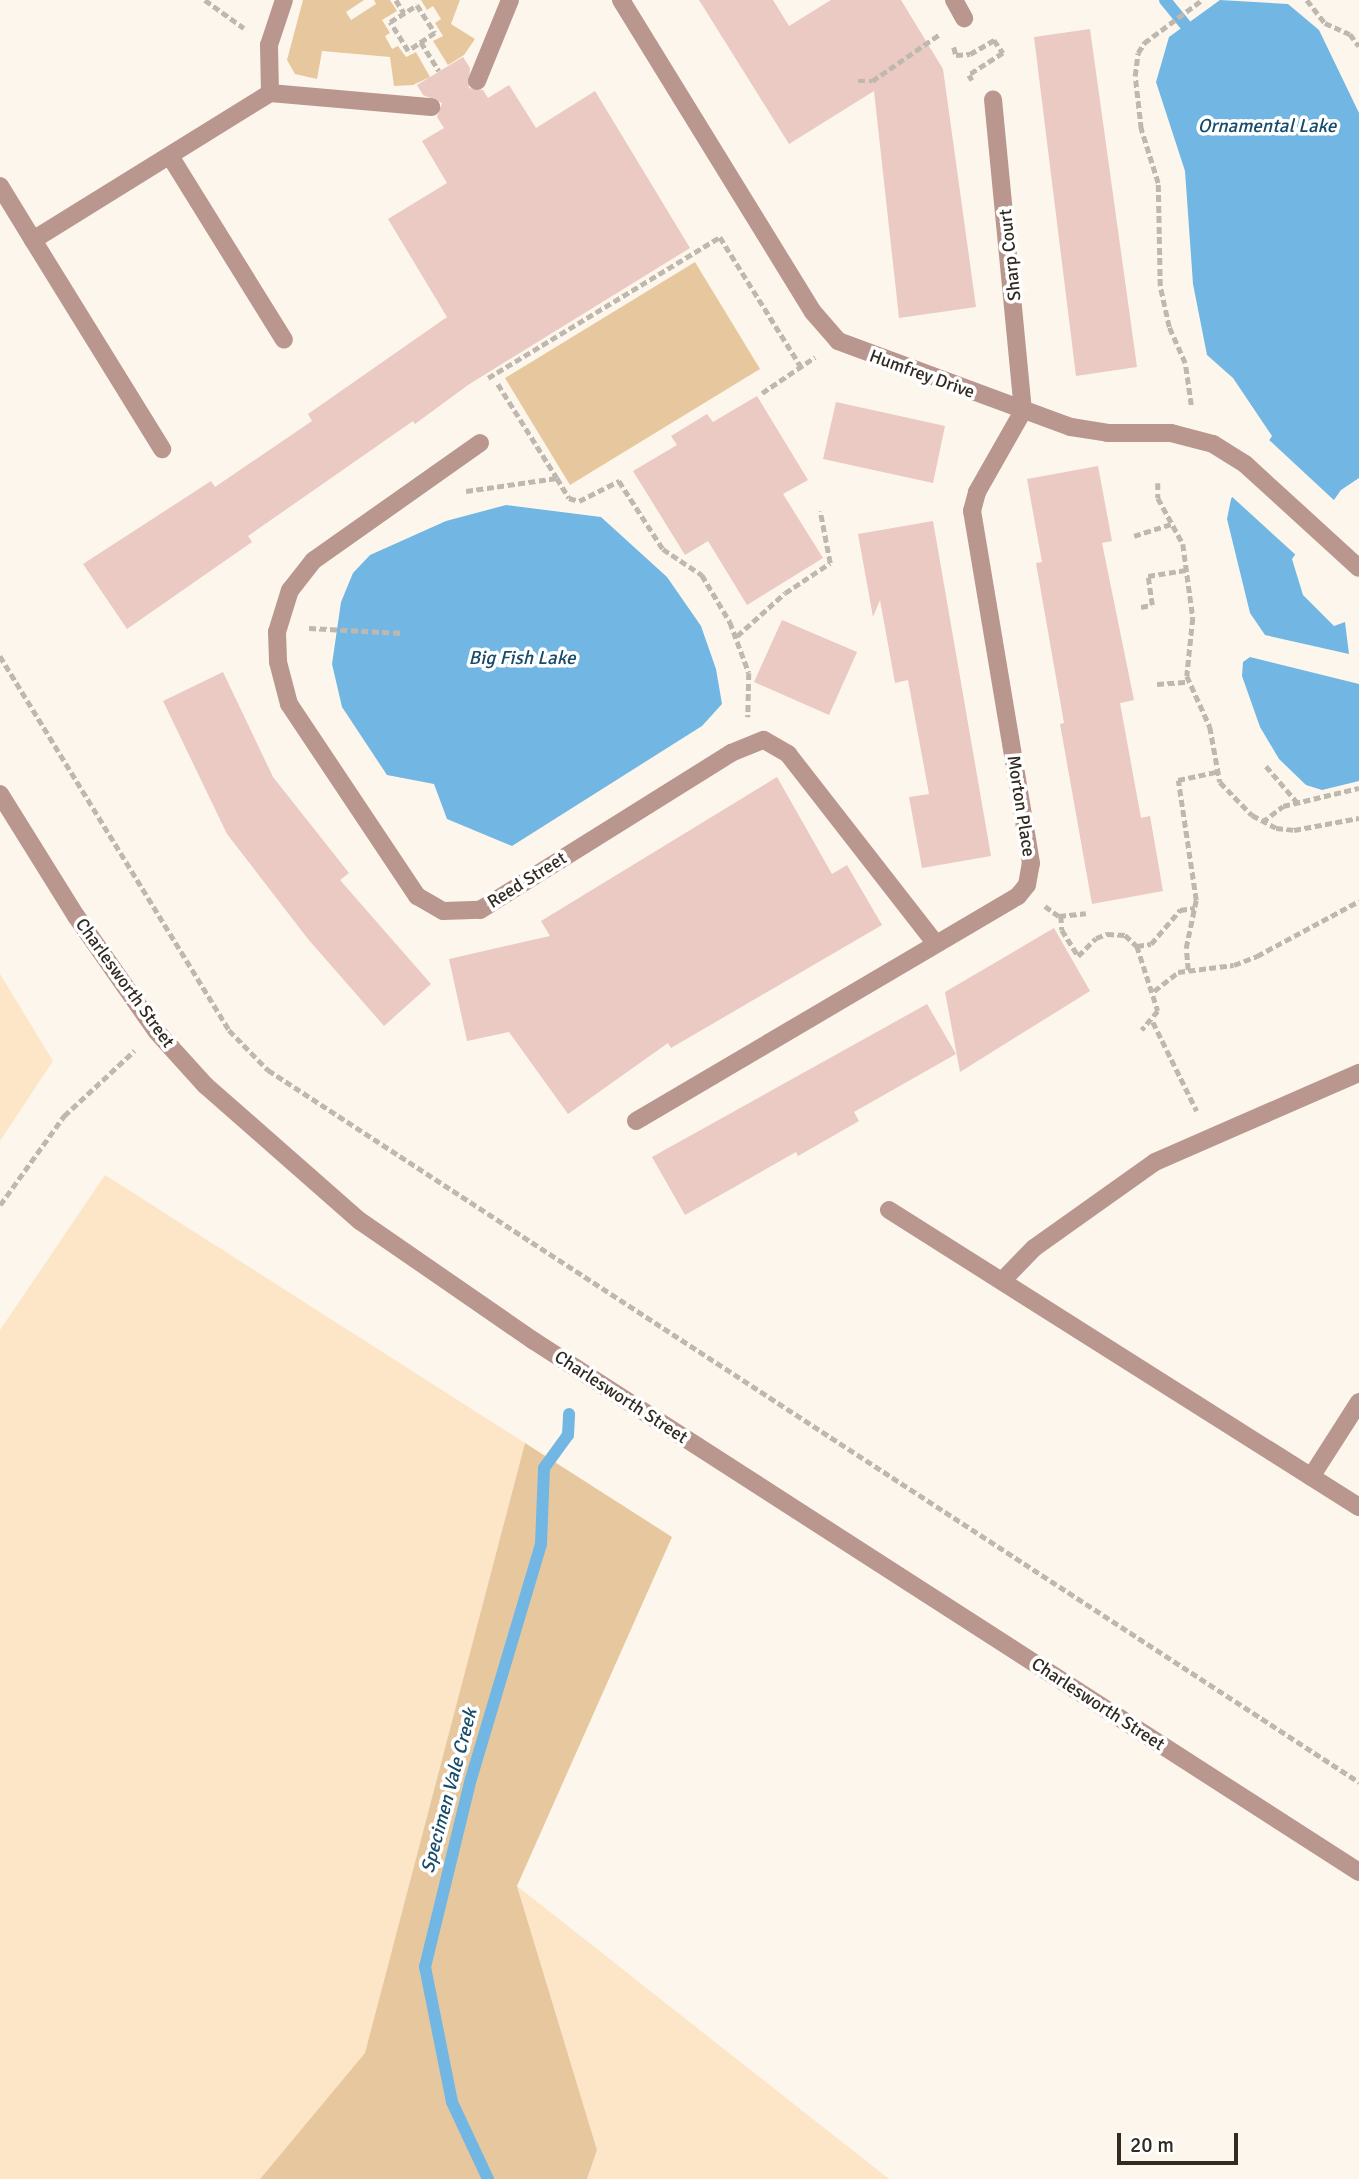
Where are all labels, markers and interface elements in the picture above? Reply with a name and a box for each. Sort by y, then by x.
water label: Ornamental Lake [1198,116,1336,138]
street label: Sharp Court [994,208,1026,302]
street label: Humfrey Drive [866,345,978,403]
water label: Big Fish Lake [469,648,575,670]
street label: Morton Place [1002,754,1040,858]
street label: Reed Street [484,847,570,913]
street label: Charlesworth Street [71,914,179,1052]
street label: Charlesworth Street [550,1346,692,1448]
street label: Charlesworth Street [1027,1653,1169,1755]
water label: Specimen Vale Creek [417,1706,483,1876]
scale bar [1121,2120,1242,2164]
text: 20 m [1130,2132,1174,2158]

